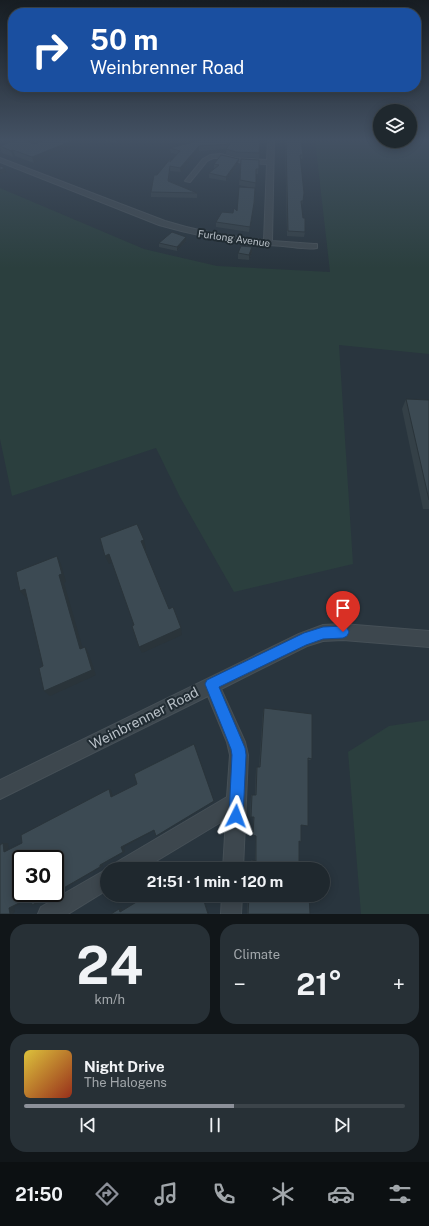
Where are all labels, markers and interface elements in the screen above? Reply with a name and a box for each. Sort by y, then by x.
text: 50 m [90,23,158,56]
icon: right [24,24,76,76]
text: Weinbrenner Road [90,57,244,78]
map controls [373,104,417,148]
button: layers [373,104,417,148]
street label: Furlong Avenue [197,227,271,249]
pin [326,591,360,632]
icon: arrive [332,597,354,619]
street label: Weinbrenner Road [87,684,201,752]
position arrow [215,795,257,837]
speed limit sign: 30 [12,850,64,902]
text: 21:51 · 1 min · 120 m [147,873,283,890]
text: 24 [76,935,143,996]
text: Climate [234,947,280,962]
text: 21° [296,966,342,1002]
text: − [234,971,246,997]
text: + [393,971,405,997]
text: km/h [94,992,125,1007]
text: Night Drive [84,1058,165,1075]
text: The Halogens [84,1075,167,1090]
icon: previous [77,1114,99,1136]
icon: pause [204,1114,226,1136]
icon: next [331,1114,353,1136]
icon: directions [93,1180,121,1208]
icon: music [152,1180,180,1208]
icon: phone [210,1180,238,1208]
icon: climate [269,1180,297,1208]
icon: car [327,1180,355,1208]
icon: filters [386,1180,414,1208]
text: 21:50 [15,1184,63,1205]

